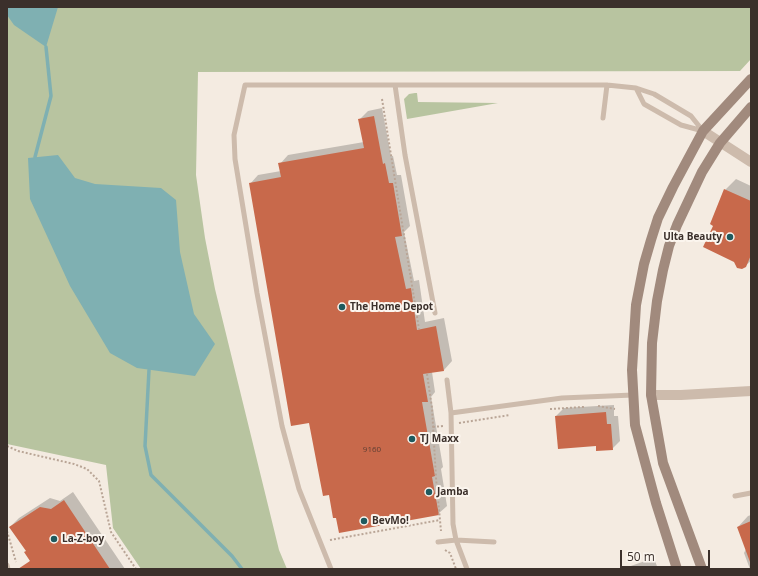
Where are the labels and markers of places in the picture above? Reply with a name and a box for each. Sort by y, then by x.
place label: Ulta Beauty [663,231,722,243]
marker: Ulta Beauty [725,232,735,242]
place label: The Home Depot [350,301,433,313]
marker: The Home Depot [337,302,347,312]
place label: TJ Maxx [420,433,459,445]
marker: TJ Maxx [407,434,417,444]
place label: Jamba [437,486,469,498]
marker: Jamba [424,487,434,497]
place label: BevMo! [372,515,409,527]
marker: BevMo! [359,516,369,526]
place label: La-Z-boy [62,533,104,545]
marker: La-Z-boy [49,534,59,544]

